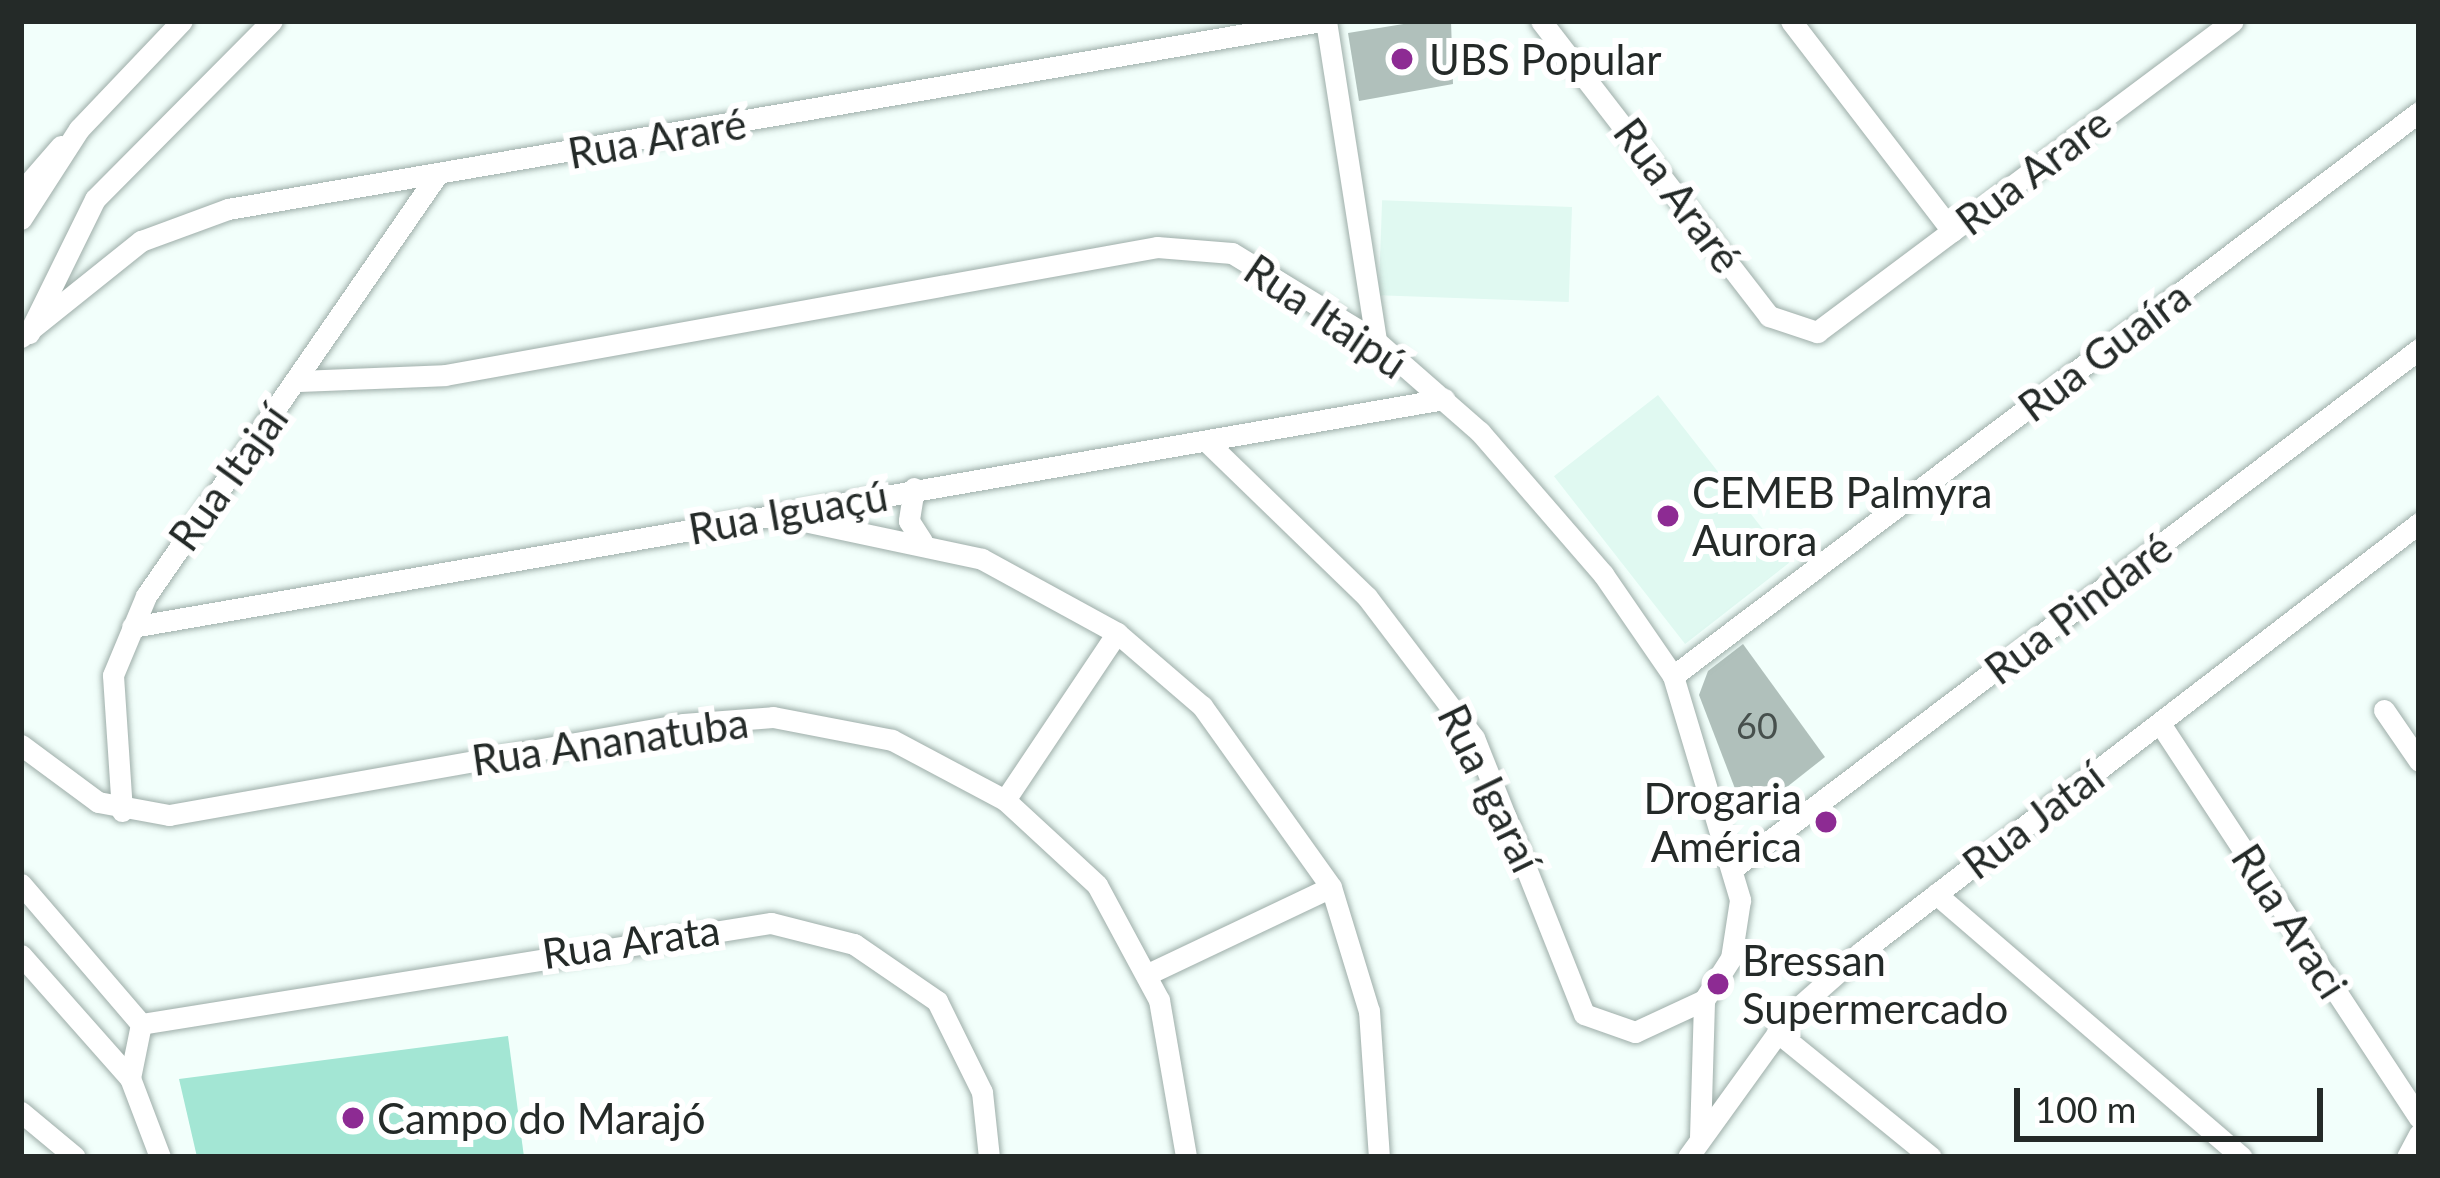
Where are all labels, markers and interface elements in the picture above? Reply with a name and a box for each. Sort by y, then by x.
place label: UBS Popular [1429,34,1662,84]
marker: UBS Popular [1386,43,1418,75]
street label: Rua Arare [1945,96,2121,246]
street label: Rua Araré [563,97,751,179]
street label: Rua Araré [1603,107,1753,283]
street label: Rua Itaipú [1235,243,1417,389]
street label: Rua Guaíra [2009,270,2199,432]
street label: Rua Itajaí [158,394,298,560]
place label: CEMEB Palmyra Aurora [1692,467,1992,566]
street label: Rua Iguaçú [685,470,891,554]
marker: CEMEB Palmyra Aurora [1655,503,1681,529]
street label: Rua Pindaré [1975,522,2181,694]
street label: Rua Igaraí [1428,696,1552,880]
street label: Rua Ananatuba [468,697,752,785]
house number: 60 [1736,704,1778,748]
street label: Rua Jataí [1952,751,2114,889]
place label: Drogaria América [1643,773,1802,872]
marker: Drogaria América [1813,809,1839,835]
street label: Rua Araci [2221,834,2359,1008]
street label: Rua Arata [538,903,724,979]
place label: Bressan Supermercado [1742,935,2008,1034]
marker: Bressan Supermercado [1705,971,1731,997]
scale bar [2020,1064,2329,1138]
text: 100 m [2035,1087,2136,1131]
place label: Campo do Marajó [377,1093,706,1143]
marker: Campo do Marajó [340,1105,366,1131]

